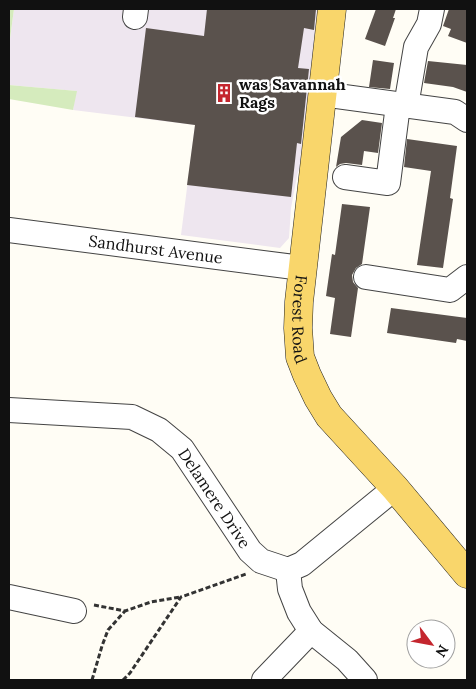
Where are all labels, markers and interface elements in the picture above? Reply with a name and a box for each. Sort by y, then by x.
place label: was Savannah Rags [239,74,346,112]
building icon: was Savannah Rags [213,82,235,104]
street label: Sandhurst Avenue [88,230,224,268]
street label: Forest Road [288,274,312,367]
street label: Delamere Drive [174,444,255,552]
north arrow [406,619,456,669]
text: N [431,642,453,660]

